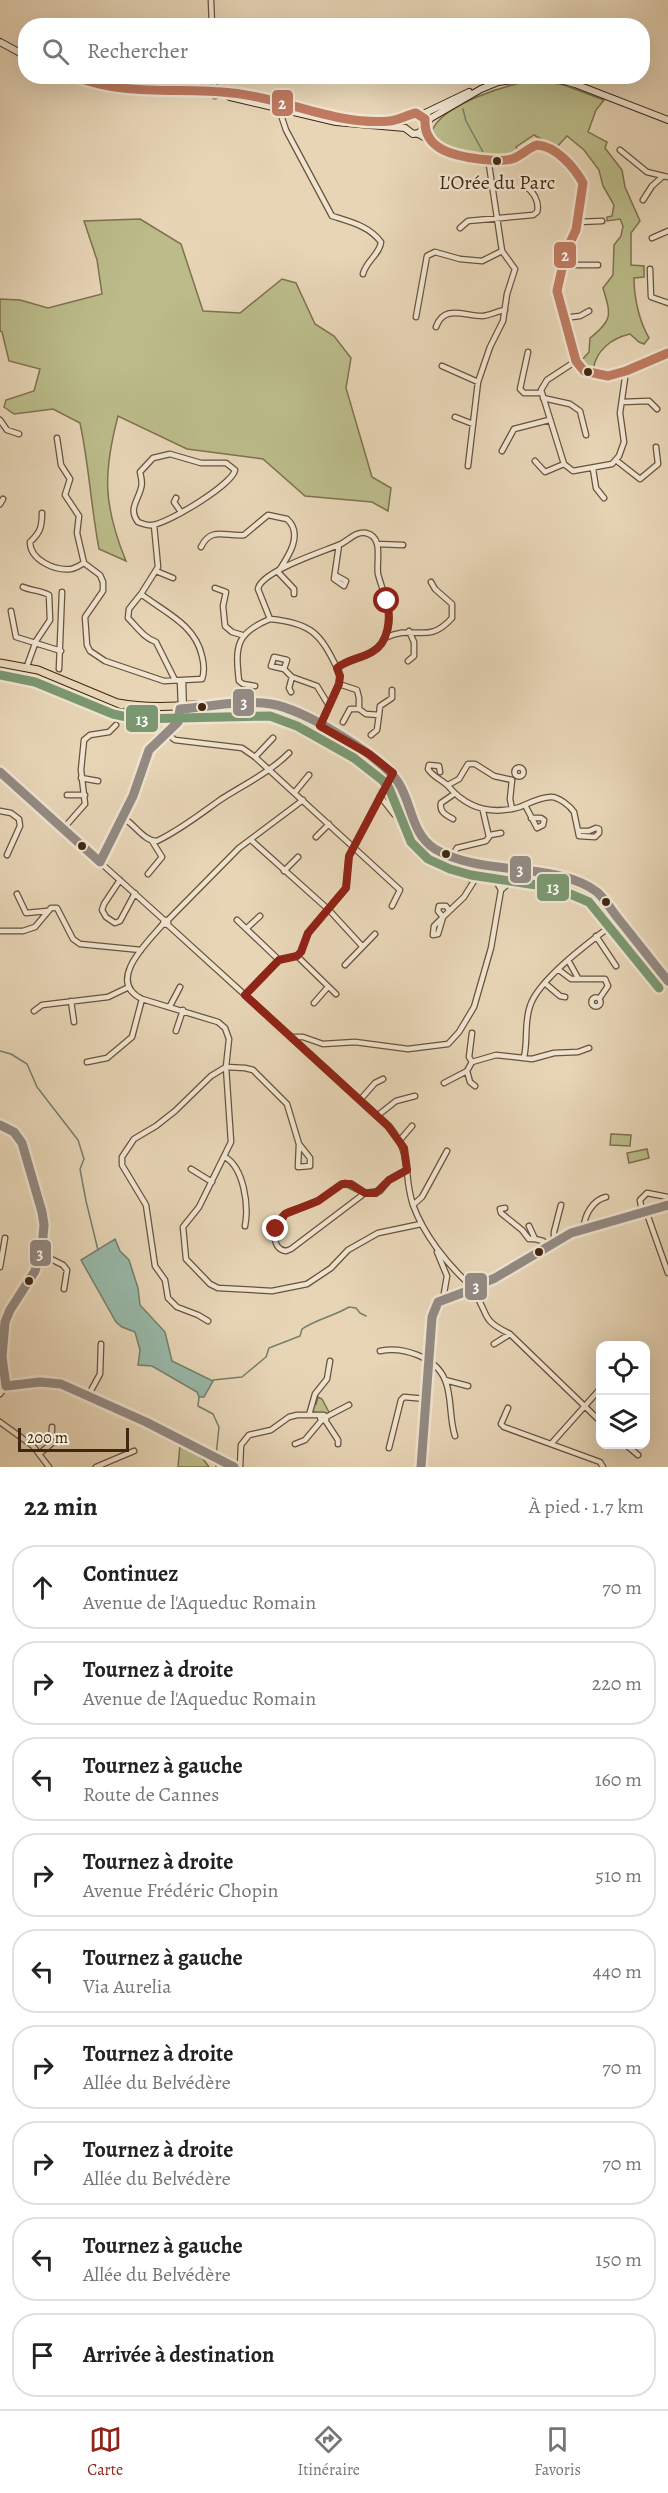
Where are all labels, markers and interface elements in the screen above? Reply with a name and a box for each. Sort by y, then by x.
search box [18,18,650,84]
icon: search [39,35,72,68]
text: Rechercher [87,36,188,66]
line badge: 2 [271,89,294,117]
text: 2 [278,93,286,115]
marker: L'Orée du Parc [491,155,503,167]
place label: L'Orée du Parc [439,169,555,196]
line badge: 2 [553,241,577,269]
text: 2 [561,245,569,267]
unlabelled marker [582,366,594,378]
route start [373,587,399,613]
line badge: 3 [232,688,255,717]
text: 3 [241,692,248,714]
unlabelled marker [196,701,208,713]
line badge: 13 [125,704,159,733]
text: 13 [136,709,148,731]
unlabelled marker [76,840,88,852]
unlabelled marker [440,848,452,860]
line badge: 3 [509,855,532,884]
text: 3 [517,859,524,881]
line badge: 13 [536,873,570,902]
text: 13 [547,877,559,899]
unlabelled marker [600,896,612,908]
route end [262,1215,288,1241]
line badge: 3 [29,1239,52,1267]
text: 3 [37,1243,44,1265]
unlabelled marker [533,1246,545,1258]
line badge: 3 [464,1272,488,1301]
unlabelled marker [23,1275,35,1287]
text: 3 [473,1276,480,1298]
map controls [596,1341,650,1449]
button: locate [596,1341,650,1395]
button: layers [596,1395,650,1449]
scale bar [18,1425,129,1452]
text: 200 m [27,1427,68,1449]
text: 22 min [24,1489,98,1524]
text: À pied · 1.7 km [529,1493,644,1520]
text: Continuez [83,1559,178,1589]
icon: ahead [26,1571,59,1604]
text: 70 m [602,1574,642,1601]
text: Avenue de l'Aqueduc Romain [83,1589,316,1616]
text: Tournez à droite [83,1655,234,1685]
icon: right [26,1667,59,1700]
text: 220 m [592,1670,642,1697]
text: Avenue de l'Aqueduc Romain [83,1685,316,1712]
text: Tournez à gauche [83,1751,243,1781]
icon: left [26,1763,59,1796]
text: 160 m [595,1766,642,1793]
text: Route de Cannes [83,1781,219,1808]
text: Tournez à droite [83,1847,234,1877]
icon: right [26,1859,59,1892]
text: 510 m [595,1862,642,1889]
text: Avenue Frédéric Chopin [83,1877,279,1904]
text: Tournez à gauche [83,1943,243,1973]
icon: left [26,1955,59,1988]
text: 440 m [593,1958,642,1985]
text: Via Aurelia [83,1973,172,2000]
text: Tournez à droite [83,2039,234,2069]
icon: right [26,2051,59,2084]
text: 70 m [602,2054,642,2081]
text: Allée du Belvédère [83,2069,231,2096]
text: Tournez à droite [83,2135,234,2165]
icon: right [26,2147,59,2180]
text: 70 m [602,2150,642,2177]
text: Allée du Belvédère [83,2165,231,2192]
text: Tournez à gauche [83,2231,243,2261]
icon: left [26,2243,59,2276]
text: 150 m [595,2246,642,2273]
text: Allée du Belvédère [83,2261,231,2288]
icon: arrive [26,2339,59,2372]
text: Arrivée à destination [83,2340,274,2370]
tab: Carte [87,2423,123,2481]
tab: Itinéraire [297,2423,360,2481]
tab: Favoris [534,2423,581,2481]

